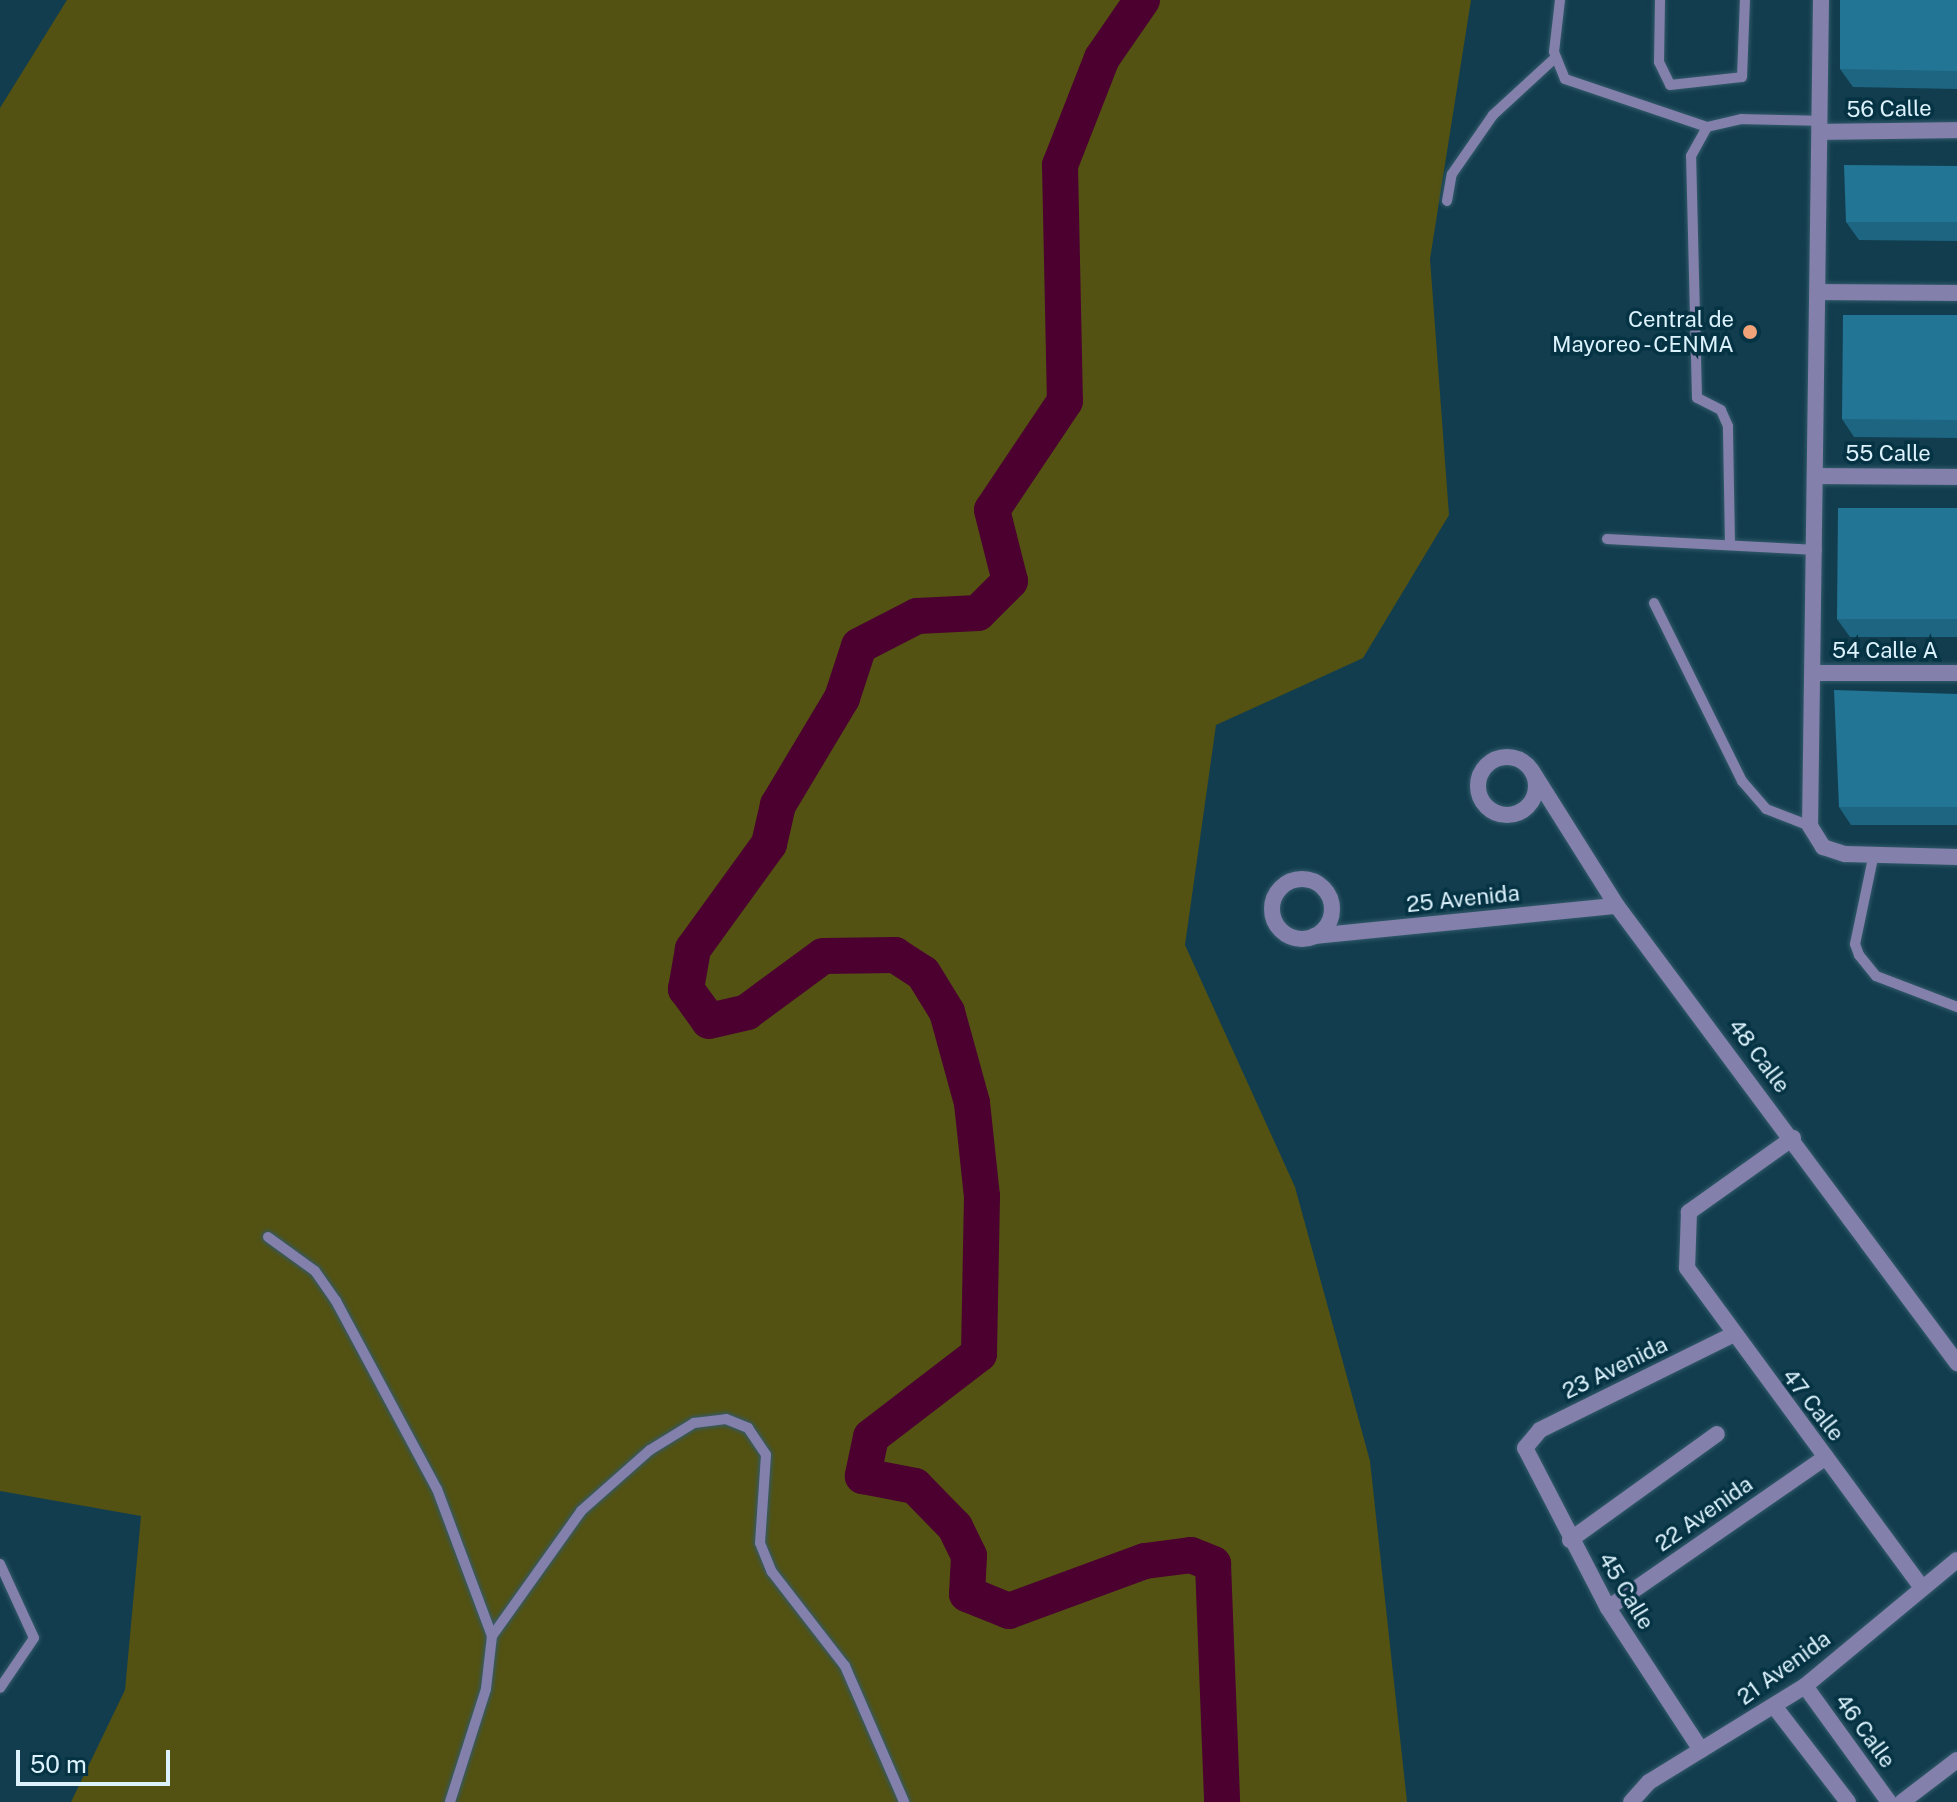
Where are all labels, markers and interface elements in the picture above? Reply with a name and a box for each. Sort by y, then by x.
street label: 56 Calle [1846,95,1932,123]
place label: Central de Mayoreo - CENMA [1546,306,1734,358]
marker: Central de Mayoreo - CENMA [1741,323,1759,341]
street label: 55 Calle [1845,441,1931,467]
street label: 54 Calle A [1832,638,1938,664]
street label: 25 Avenida [1405,880,1521,918]
street label: 48 Calle [1723,1014,1795,1098]
street label: 23 Avenida [1558,1331,1672,1405]
street label: 47 Calle [1777,1364,1849,1446]
street label: 22 Avenida [1650,1471,1758,1557]
street label: 45 Calle [1593,1548,1659,1634]
street label: 21 Avenida [1732,1625,1836,1711]
street label: 46 Calle [1829,1689,1901,1773]
scale bar [20,1734,174,1784]
text: 50 m [30,1750,87,1778]

